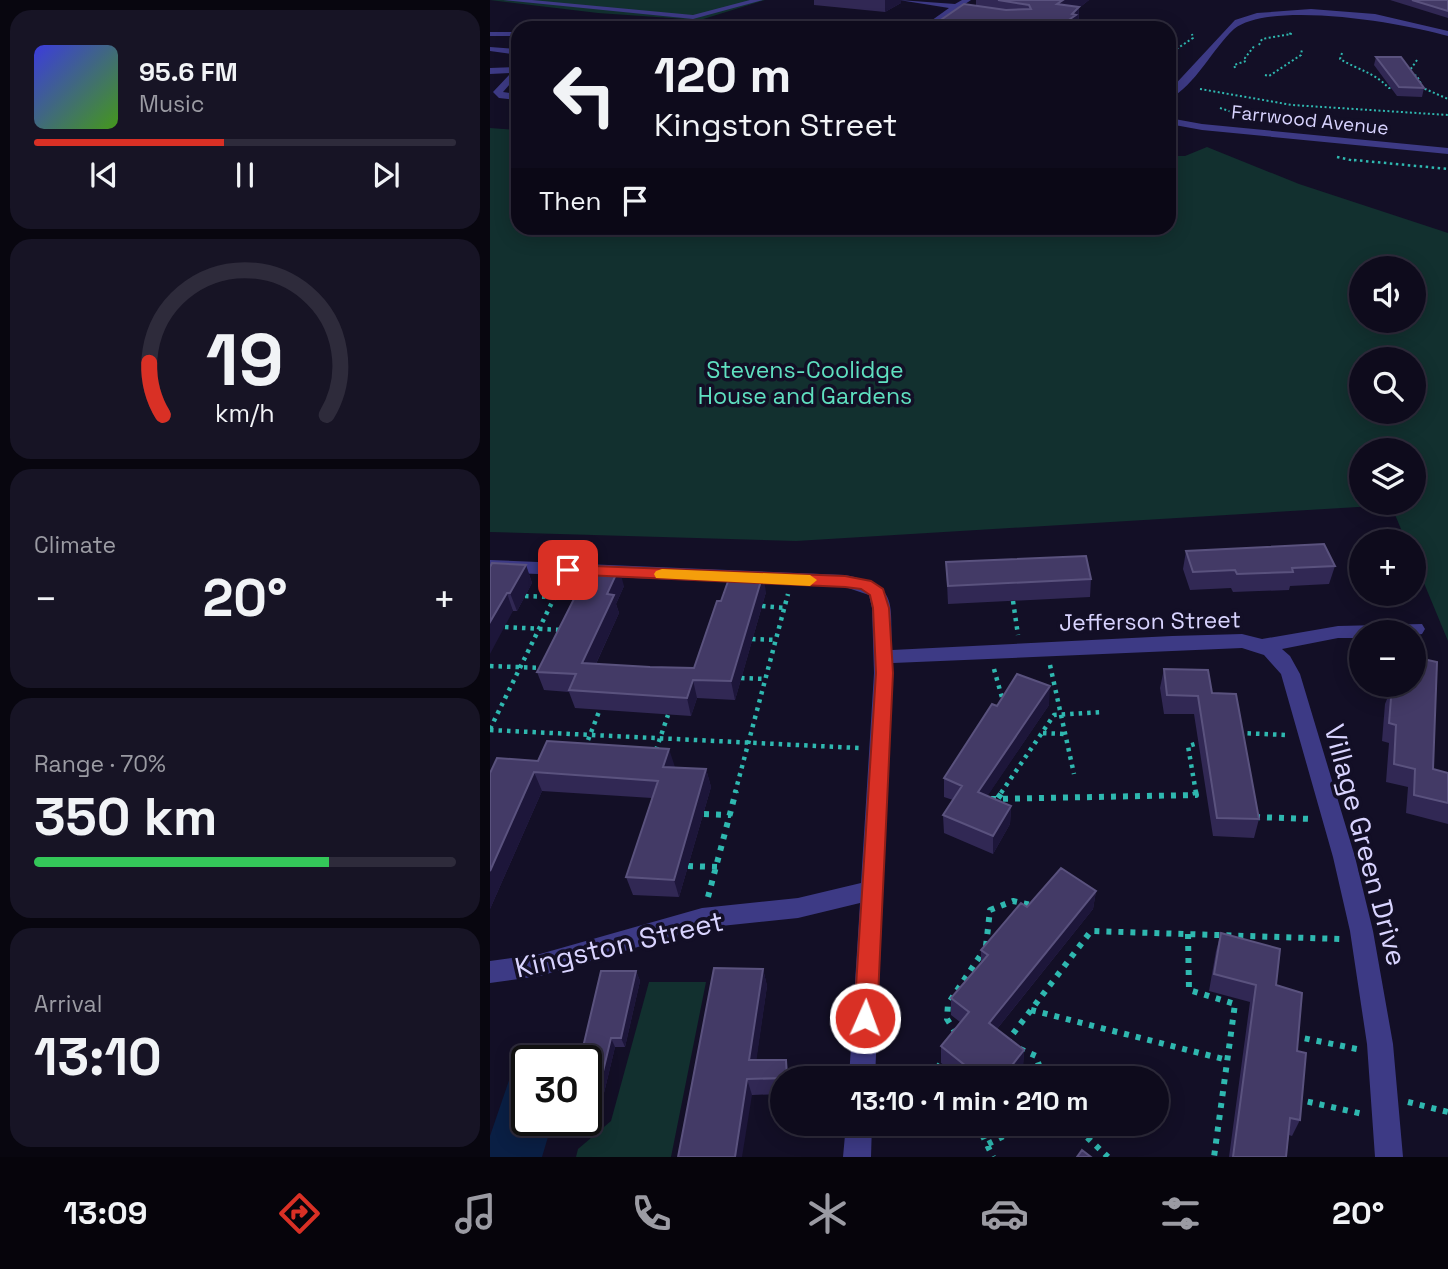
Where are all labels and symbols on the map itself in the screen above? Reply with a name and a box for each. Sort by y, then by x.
street label: Farrwood Avenue [1230,99,1390,141]
park label: Stevens-Coolidge House and Gardens [698,355,912,411]
pin [538,540,598,600]
street label: Jefferson Street [1059,604,1241,638]
street label: Village Green Drive [1316,720,1416,970]
street label: Kingston Street [511,902,727,986]
position arrow [828,981,902,1055]
speed limit sign: 30 [511,1045,602,1136]

